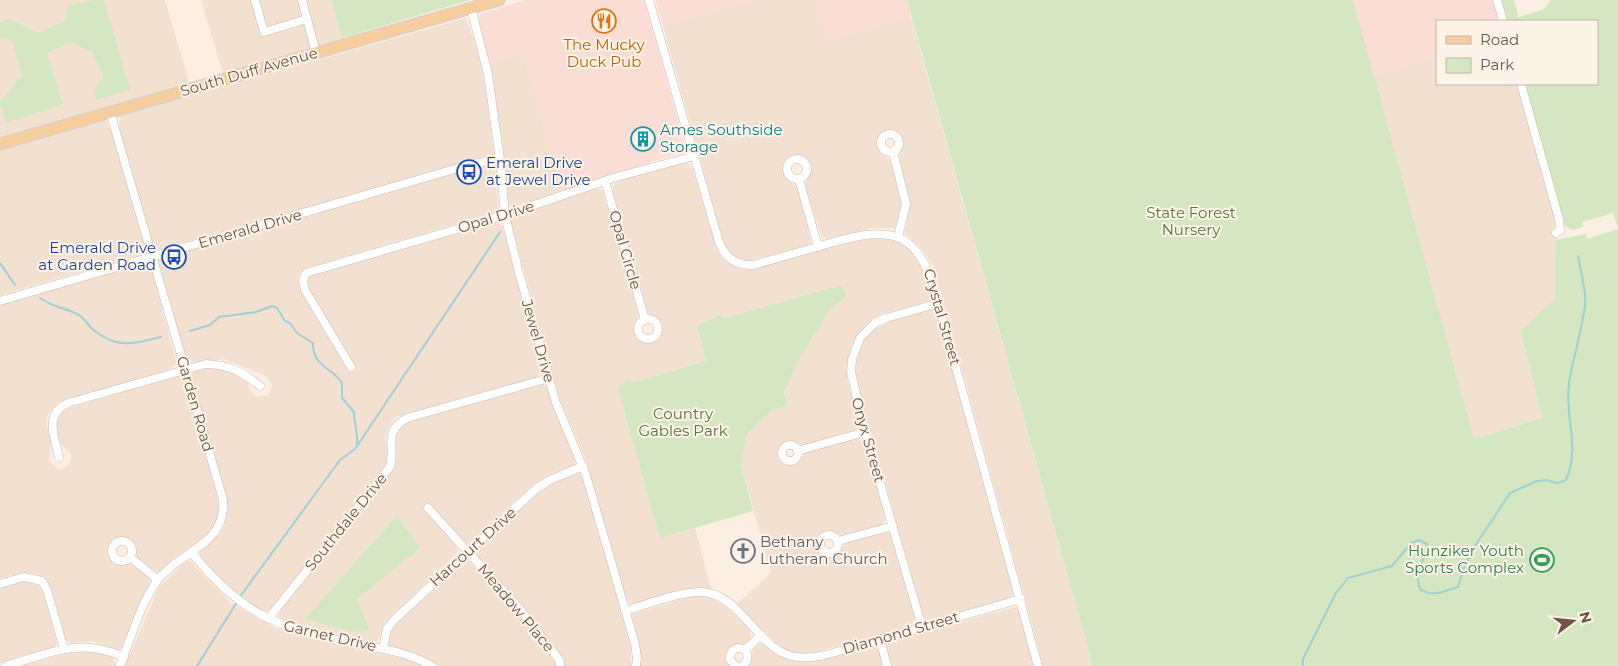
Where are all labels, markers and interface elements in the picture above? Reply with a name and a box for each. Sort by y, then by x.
restaurant icon: The Mucky Duck Pub [591,8,617,34]
legend [1436,20,1598,85]
text: Road [1480,30,1519,49]
place label: The Mucky Duck Pub [563,35,645,71]
street label: South Duff Avenue [178,43,320,100]
text: Park [1480,55,1514,74]
place label: Ames Southside Storage [660,120,783,156]
building icon: Ames Southside Storage [630,126,656,152]
place label: Emeral Drive at Jewel Drive [486,153,591,189]
bus stop icon: Emeral Drive at Jewel Drive [456,159,482,185]
street label: Opal Drive [455,196,536,237]
park label: State Forest Nursery [1146,203,1236,239]
street label: Emerald Drive [196,205,304,252]
street label: Opal Circle [605,208,646,292]
place label: Emerald Drive at Garden Road [38,238,156,274]
bus stop icon: Emerald Drive at Garden Road [161,244,187,270]
street label: Crystal Street [920,266,965,367]
street label: Jewel Drive [517,296,559,385]
street label: Garden Road [173,354,218,454]
street label: Onyx Street [847,395,890,485]
park label: Country Gables Park [638,404,728,440]
street label: Southdale Drive [300,469,391,574]
street label: Harcourt Drive [425,503,520,591]
place label: Bethany Lutheran Church [760,532,888,568]
church icon: Bethany Lutheran Church [730,538,756,564]
place label: Hunziker Youth Sports Complex [1405,541,1524,577]
sports icon: Hunziker Youth Sports Complex [1529,547,1555,573]
street label: Meadow Place [474,560,559,656]
north arrow [1548,596,1598,646]
street label: Diamond Street [840,607,961,658]
text: N [1575,609,1596,625]
street label: Garnet Drive [282,616,378,655]

